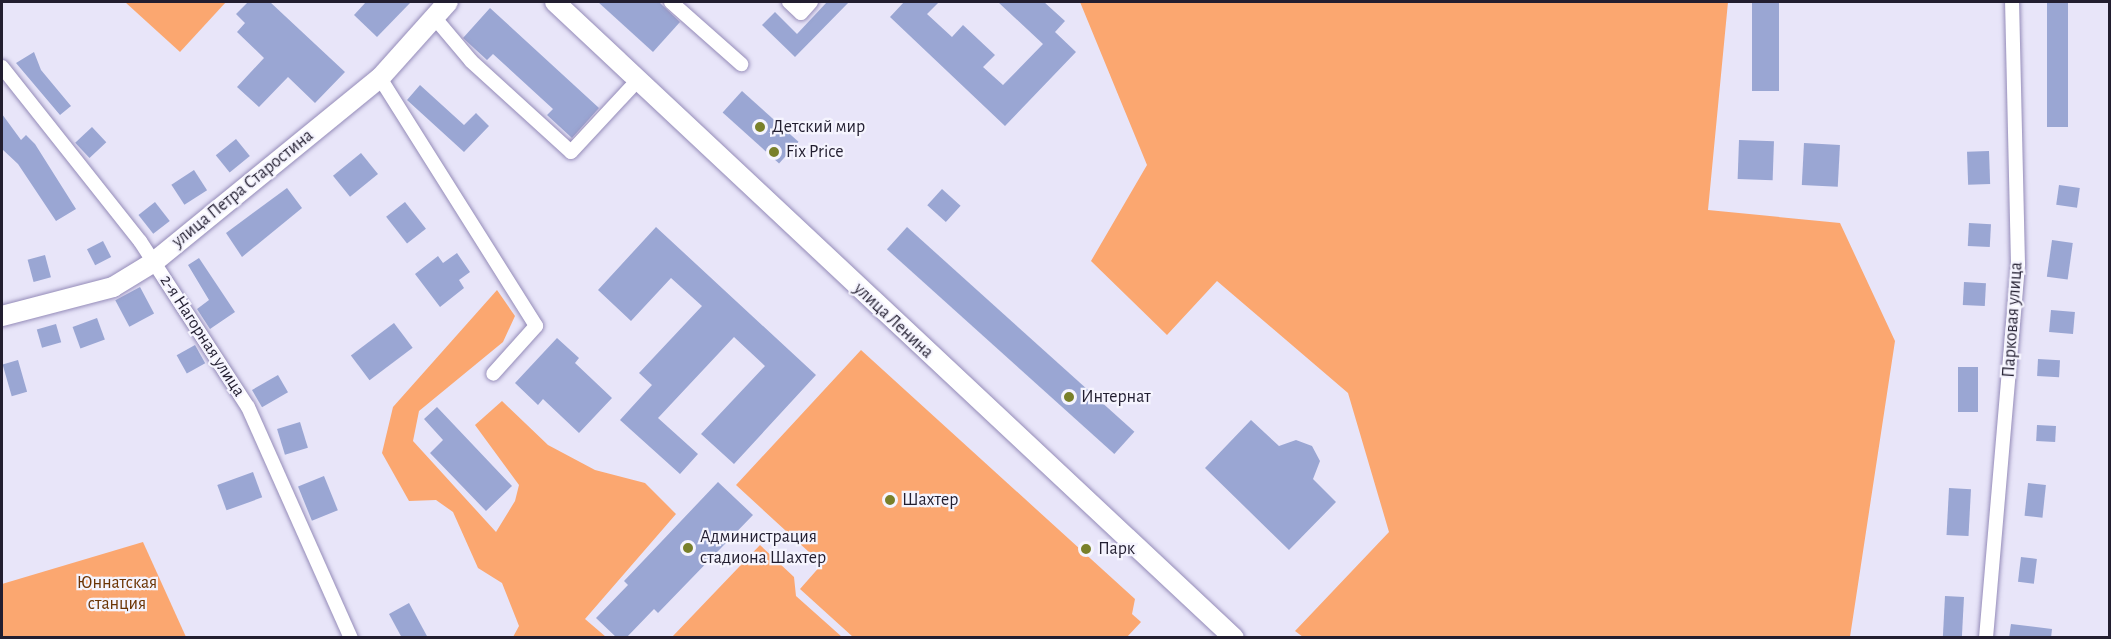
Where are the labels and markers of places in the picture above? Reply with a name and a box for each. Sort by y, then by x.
place label: Детский мир [772,116,865,138]
marker: Детский мир [753,120,767,134]
place label: Fix Price [786,141,843,163]
marker: Fix Price [767,145,781,159]
place label: Интернат [1081,386,1151,408]
marker: Интернат [1062,390,1076,404]
place label: Шахтер [902,489,958,511]
marker: Шахтер [883,493,897,507]
place label: Администрация стадиона Шахтер [700,527,826,570]
place label: Парк [1098,538,1135,560]
marker: Администрация стадиона Шахтер [681,541,695,555]
marker: Парк [1079,542,1093,556]

